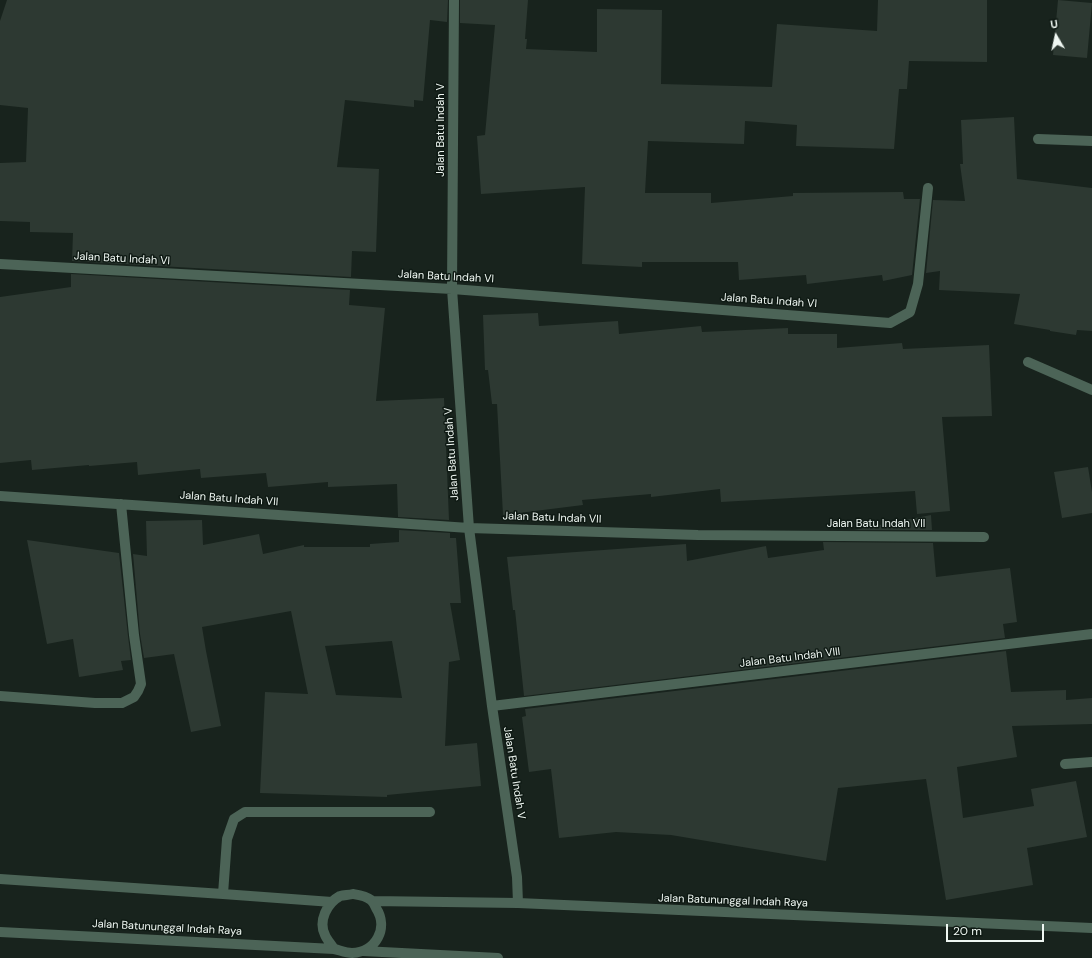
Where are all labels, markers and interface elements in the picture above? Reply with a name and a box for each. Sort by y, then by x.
north arrow [1036,16,1076,56]
text: U [1049,17,1059,32]
street label: Jalan Batu Indah V [434,83,448,177]
street label: Jalan Batu Indah VI [74,250,170,268]
street label: Jalan Batu Indah VI [398,268,494,286]
street label: Jalan Batu Indah VI [721,291,817,311]
street label: Jalan Batu Indah V [442,407,462,501]
street label: Jalan Batu Indah VII [179,489,279,509]
street label: Jalan Batu Indah VII [502,510,602,526]
street label: Jalan Batu Indah VII [827,517,925,531]
street label: Jalan Batu Indah VIII [739,645,841,671]
street label: Jalan Batu Indah V [500,726,528,820]
street label: Jalan Batununggal Indah Raya [658,892,808,910]
scale bar [948,916,1046,942]
street label: Jalan Batununggal Indah Raya [92,917,242,939]
text: 20 m [953,923,982,939]

